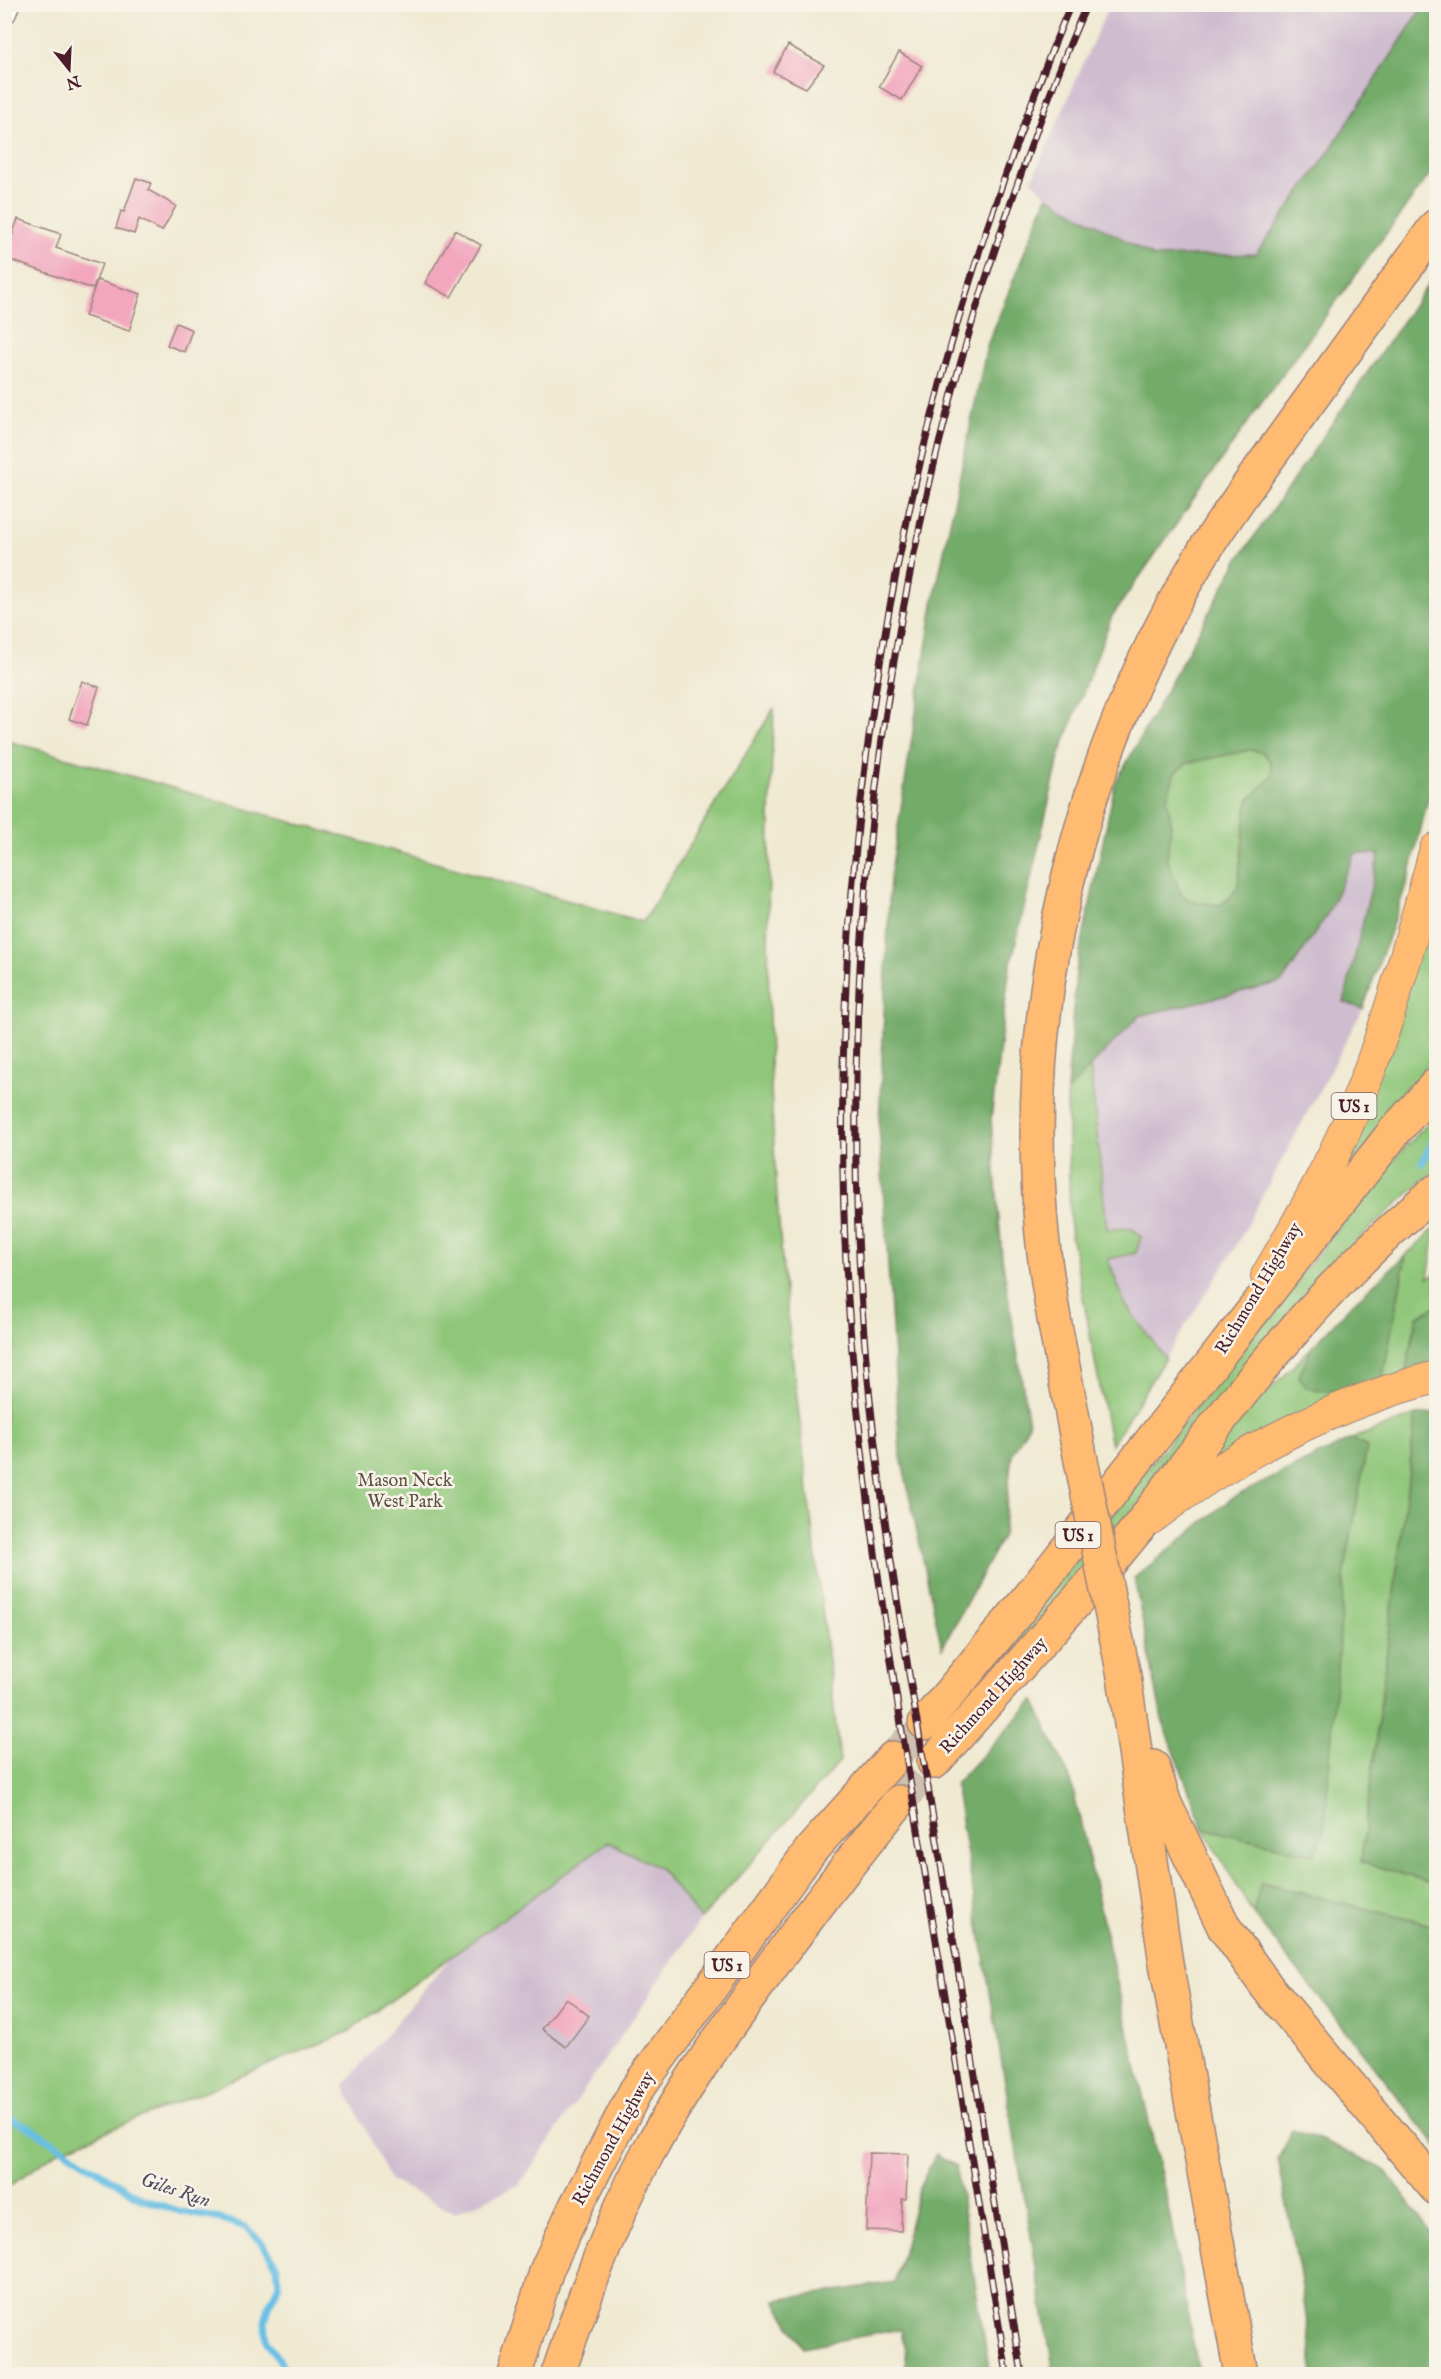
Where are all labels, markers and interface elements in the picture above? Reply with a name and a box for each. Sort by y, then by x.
north arrow [39,39,99,99]
text: N [63,69,84,93]
road number: US 1 [1332,1093,1376,1119]
street label: Richmond Highway [1211,1219,1308,1359]
park label: Mason Neck West Park [358,1470,453,1514]
road number: US 1 [1056,1522,1100,1548]
street label: Richmond Highway [935,1633,1053,1759]
road number: US 1 [704,1952,750,1978]
street label: Richmond Highway [568,2067,661,2210]
water label: Giles Run [137,2167,214,2213]

